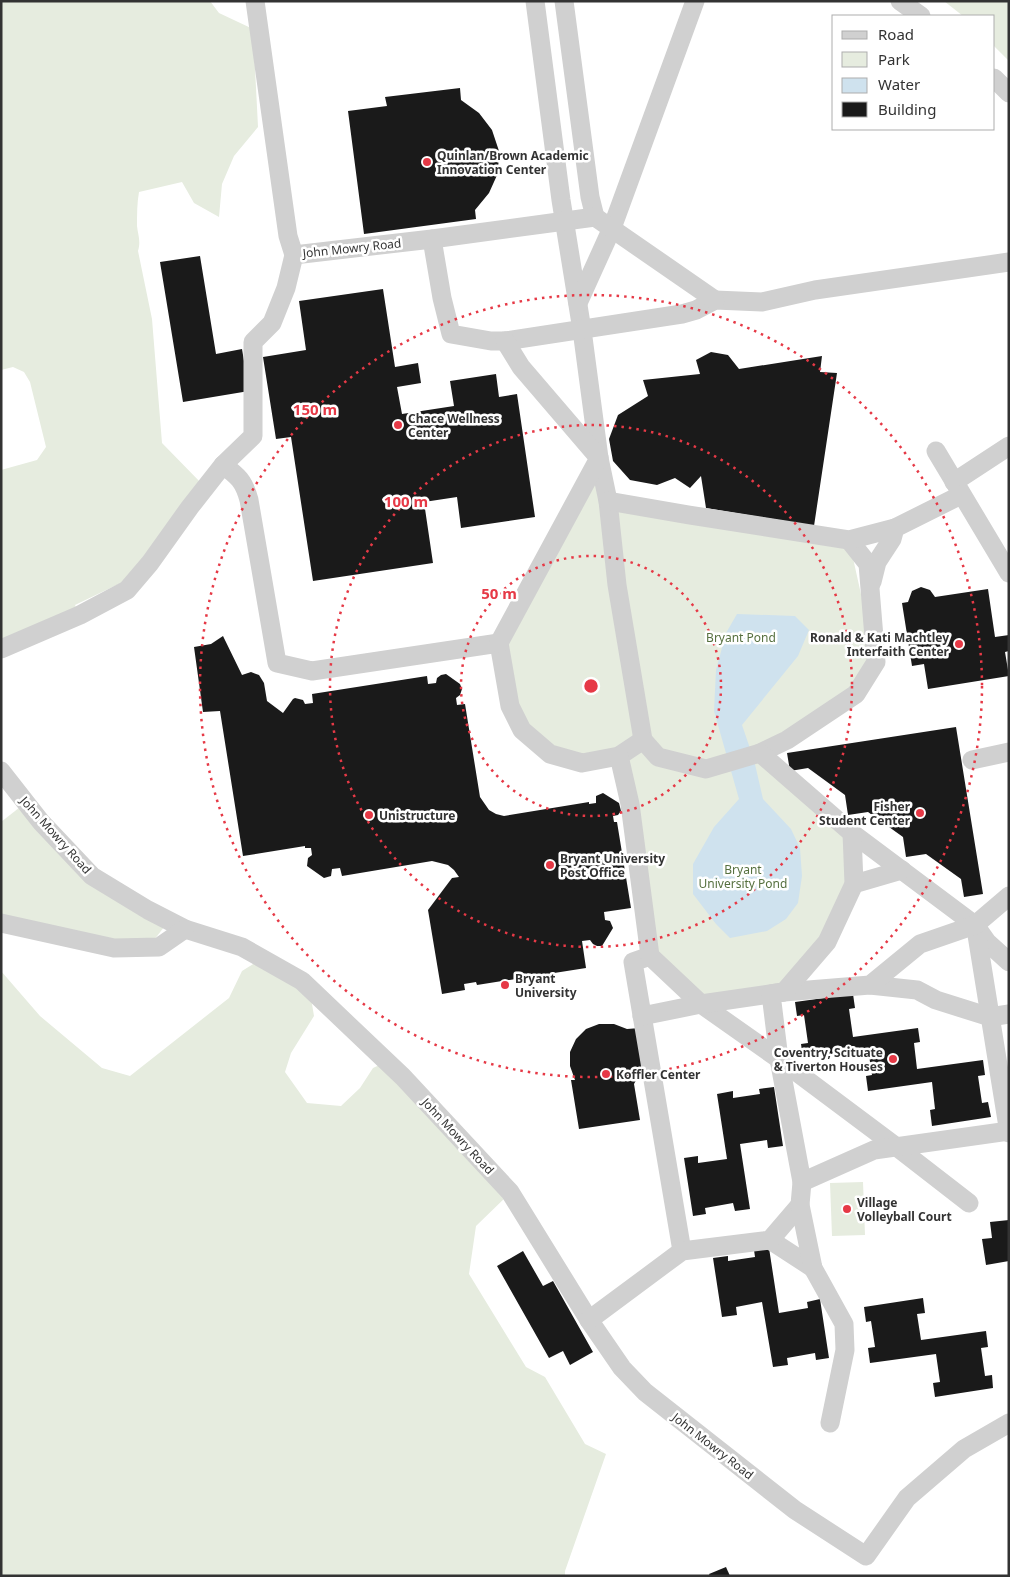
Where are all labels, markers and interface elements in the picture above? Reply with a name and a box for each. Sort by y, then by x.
legend [832,15,995,130]
text: Road [878,24,914,44]
text: Park [878,49,910,69]
text: Water [878,74,920,94]
text: Building [878,99,936,119]
place label: Quinlan/Brown Academic Innovation Center [437,147,589,178]
marker: Quinlan/Brown Academic Innovation Center [421,156,433,168]
street label: John Mowry Road [301,234,402,262]
text: 150 m [293,399,337,419]
place label: Chace Wellness Center [408,410,500,441]
marker: Chace Wellness Center [392,419,404,431]
text: 100 m [384,491,428,511]
text: 50 m [481,583,517,603]
park label: Bryant Pond [706,629,776,646]
place label: Ronald & Kati Machtley Interfaith Center [810,629,950,660]
marker: Ronald & Kati Machtley Interfaith Center [953,638,965,650]
centre of rings [582,677,600,695]
street label: John Mowry Road [16,792,95,877]
place label: Fisher Student Center [819,798,911,829]
place label: Unistructure [379,807,455,824]
marker: Fisher Student Center [914,807,926,819]
marker: Unistructure [363,809,375,821]
place label: Bryant University Post Office [560,850,665,881]
marker: Bryant University Post Office [544,859,556,871]
park label: Bryant University Pond [699,861,787,892]
place label: Bryant University [515,970,577,1001]
marker: Bryant University [499,979,511,991]
place label: Coventry, Scituate & Tiverton Houses [774,1044,883,1075]
marker: Coventry, Scituate & Tiverton Houses [887,1053,899,1065]
place label: Koffler Center [616,1066,701,1083]
marker: Koffler Center [600,1068,612,1080]
street label: John Mowry Road [417,1093,498,1178]
place label: Village Volleyball Court [857,1194,952,1225]
marker: Village Volleyball Court [841,1203,853,1215]
street label: John Mowry Road [668,1408,757,1483]

